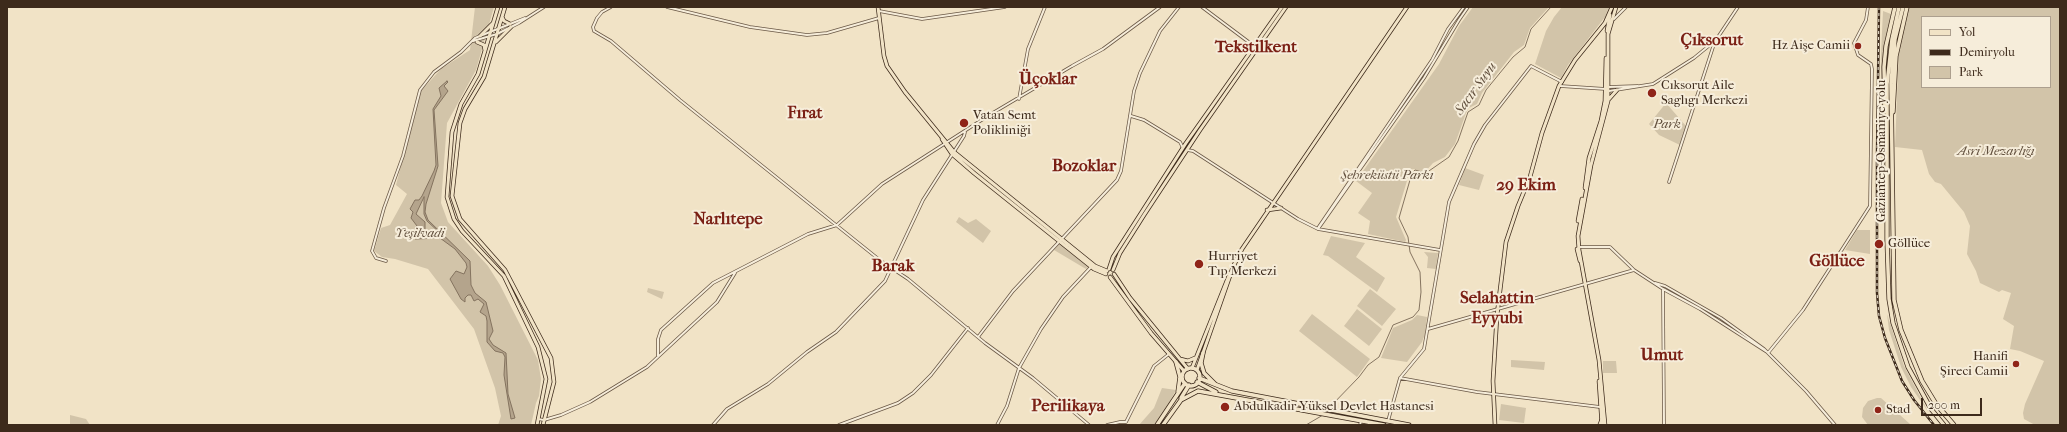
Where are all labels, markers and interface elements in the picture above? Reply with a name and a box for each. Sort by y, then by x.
legend [1921,16,2051,88]
text: Yol [1959,25,1975,39]
district label: Çıksorut [1681,31,1743,51]
district label: Tekstilkent [1215,38,1297,58]
place label: Hz Aişe Camii [1772,38,1850,54]
marker: Hz Aişe Camii [1853,41,1863,51]
text: Demiryolu [1959,45,2015,59]
water label: Sacır Suyu [1451,59,1501,119]
text: Park [1959,65,1983,79]
district label: Üçoklar [1019,70,1077,90]
place label: Cıksorut Aile Saglıgı Merkezi [1661,78,1748,109]
street label: Gaziantep-Osmaniye yolu [1874,80,1890,222]
marker: Cıksorut Aile Saglıgı Merkezi [1646,87,1658,99]
district label: Fırat [787,104,823,124]
place label: Vatan Semt Polikliniği [973,108,1036,139]
marker: Vatan Semt Polikliniği [958,117,970,129]
park label: Park [1653,117,1681,133]
park label: Asri Mezarlığı [1957,144,2035,160]
district label: Bozoklar [1052,157,1116,177]
park label: Şehreküstü Parkı [1341,168,1433,184]
district label: 29 Ekim [1496,176,1556,196]
district label: Narlıtepe [693,210,763,230]
park label: Yeşilvadi [395,226,445,242]
place label: Göllüce [1888,236,1930,252]
marker: Göllüce [1873,238,1885,250]
place label: Hurriyet Tıp Merkezi [1208,249,1277,280]
district label: Göllüce [1809,252,1865,272]
district label: Barak [872,257,914,277]
marker: Hurriyet Tıp Merkezi [1193,258,1205,270]
district label: Selahattin Eyyubi [1460,289,1534,329]
district label: Umut [1641,346,1683,366]
place label: Hanifi Şireci Camii [1940,349,2008,380]
marker: Hanifi Şireci Camii [2011,359,2021,369]
scale bar [1923,390,1984,416]
district label: Perilikaya [1031,397,1105,417]
text: 200 m [1928,398,1960,412]
place label: Abdulkadir Yüksel Devlet Hastanesi [1234,399,1434,415]
marker: Abdulkadir Yüksel Devlet Hastanesi [1219,401,1231,413]
place label: Stad [1886,402,1910,418]
marker: Stad [1873,405,1883,415]

